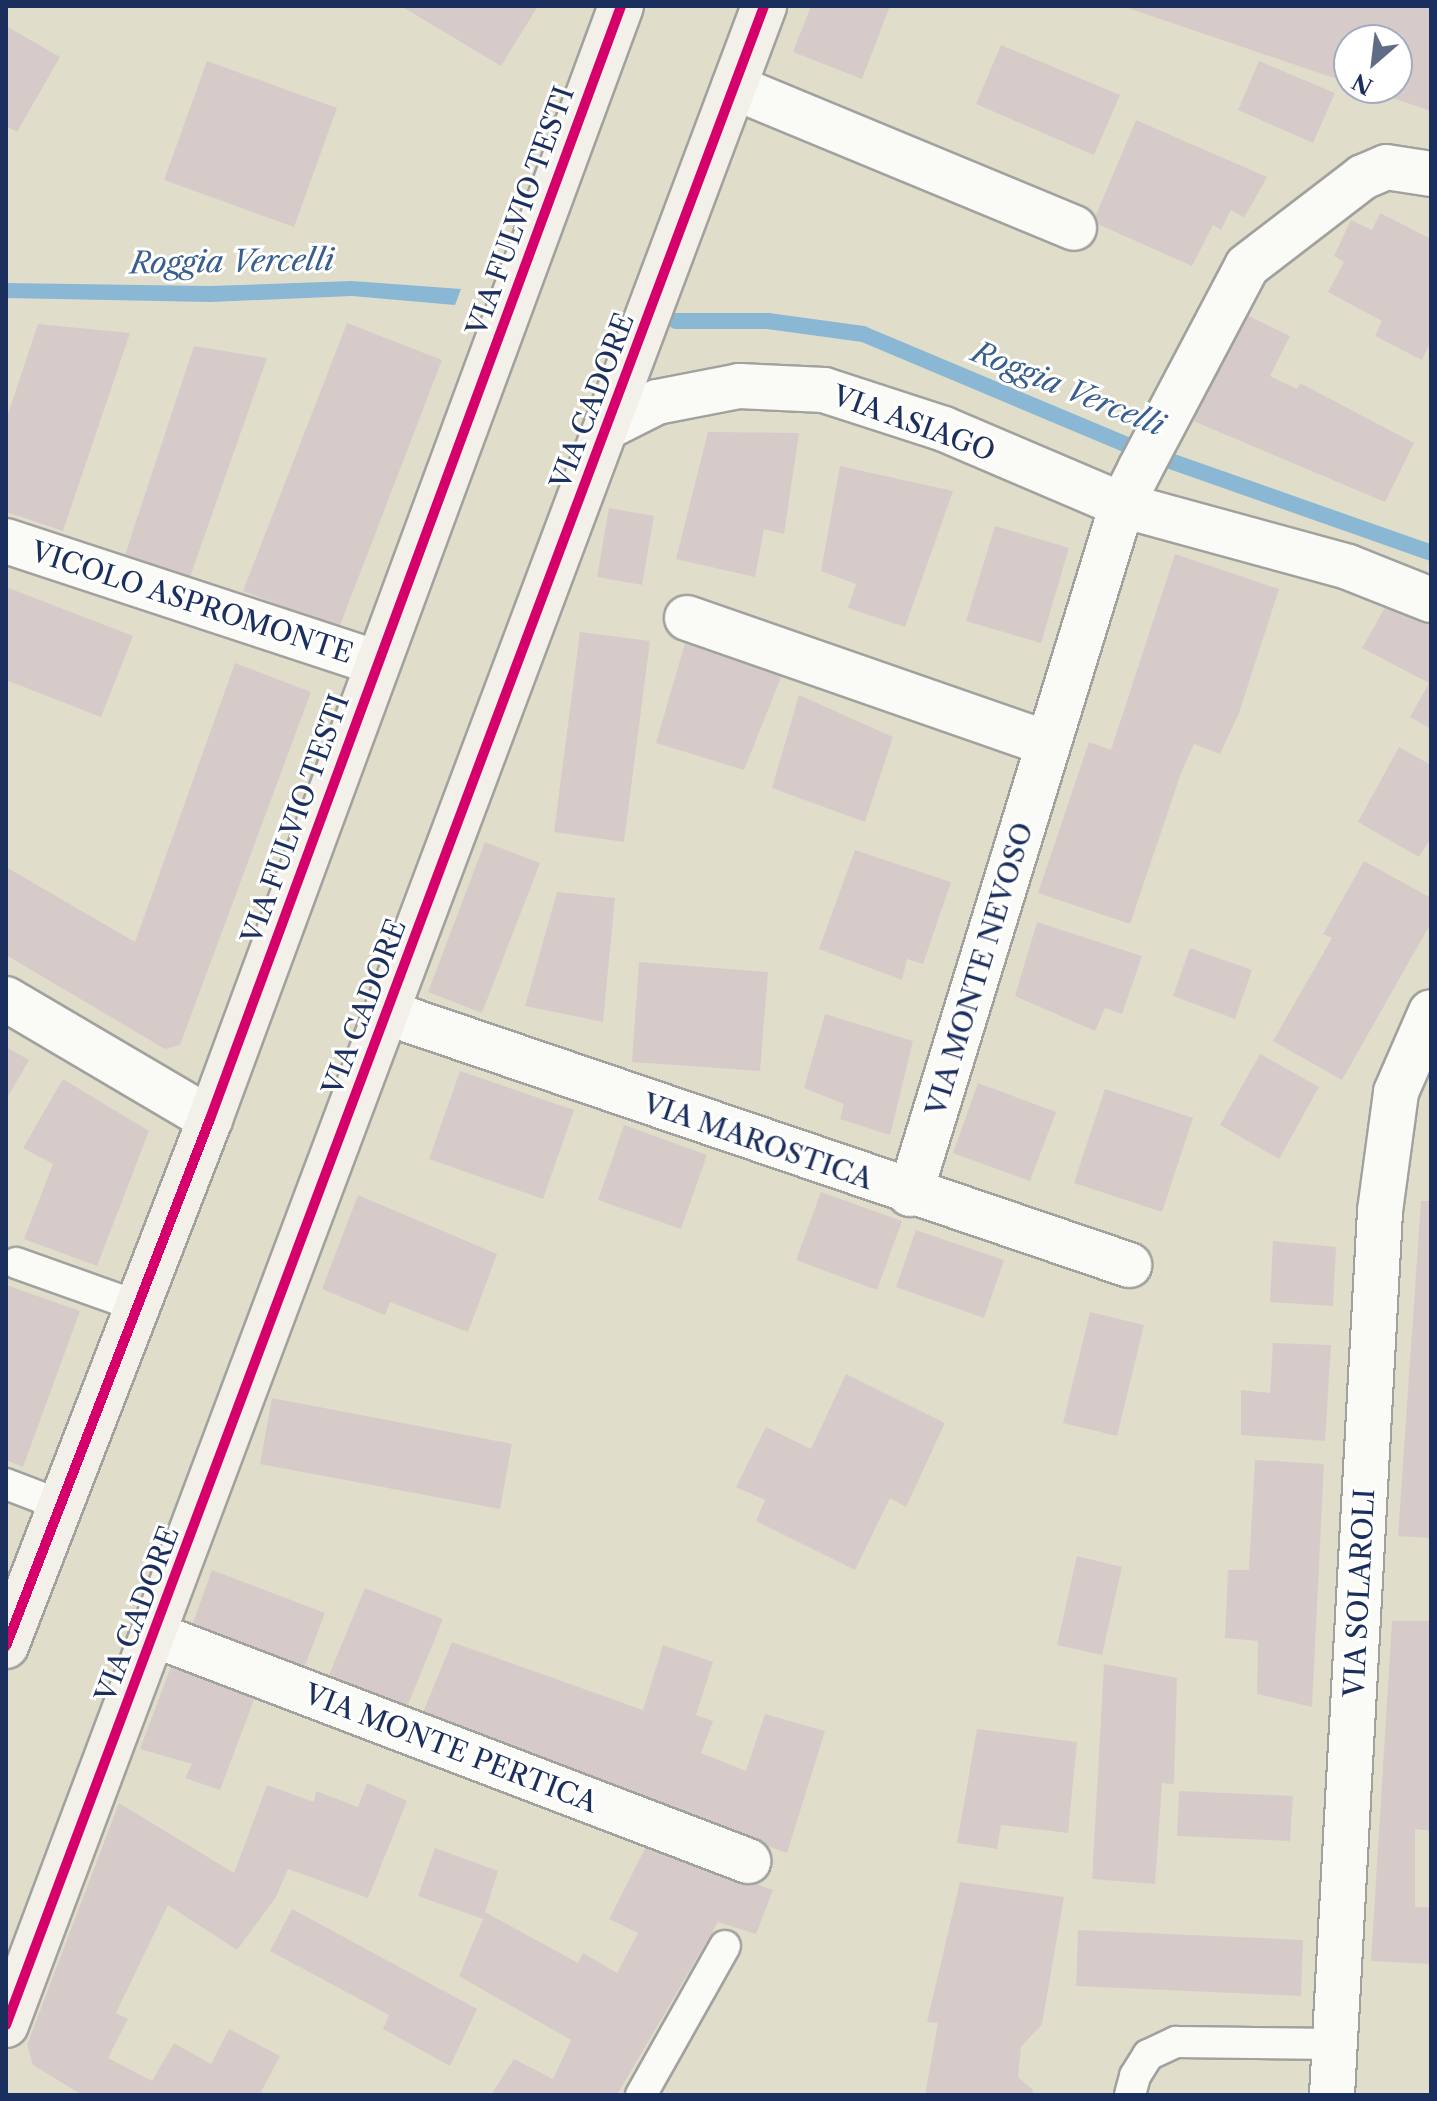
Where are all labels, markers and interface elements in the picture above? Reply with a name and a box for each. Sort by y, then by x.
north arrow [1333,24,1413,104]
text: N [1348,67,1377,100]
street label: VIA FULVIO TESTI [459,81,581,341]
water label: Roggia Vercelli [130,242,334,282]
street label: VIA CADORE [543,308,641,494]
water label: Roggia Vercelli [967,334,1169,444]
street label: VIA ASIAGO [827,378,1001,468]
street label: VICOLO ASPROMONTE [26,534,358,670]
street label: VIA FULVIO TESTI [234,689,356,949]
street label: VIA MONTE NEVOSO [918,818,1040,1120]
street label: VIA CADORE [315,914,413,1100]
street label: VIA MAROSTICA [638,1086,878,1196]
street label: VIA SOLAROLI [1337,1487,1381,1699]
street label: VIA CADORE [88,1521,186,1707]
street label: VIA MONTE PERTICA [299,1676,603,1820]

